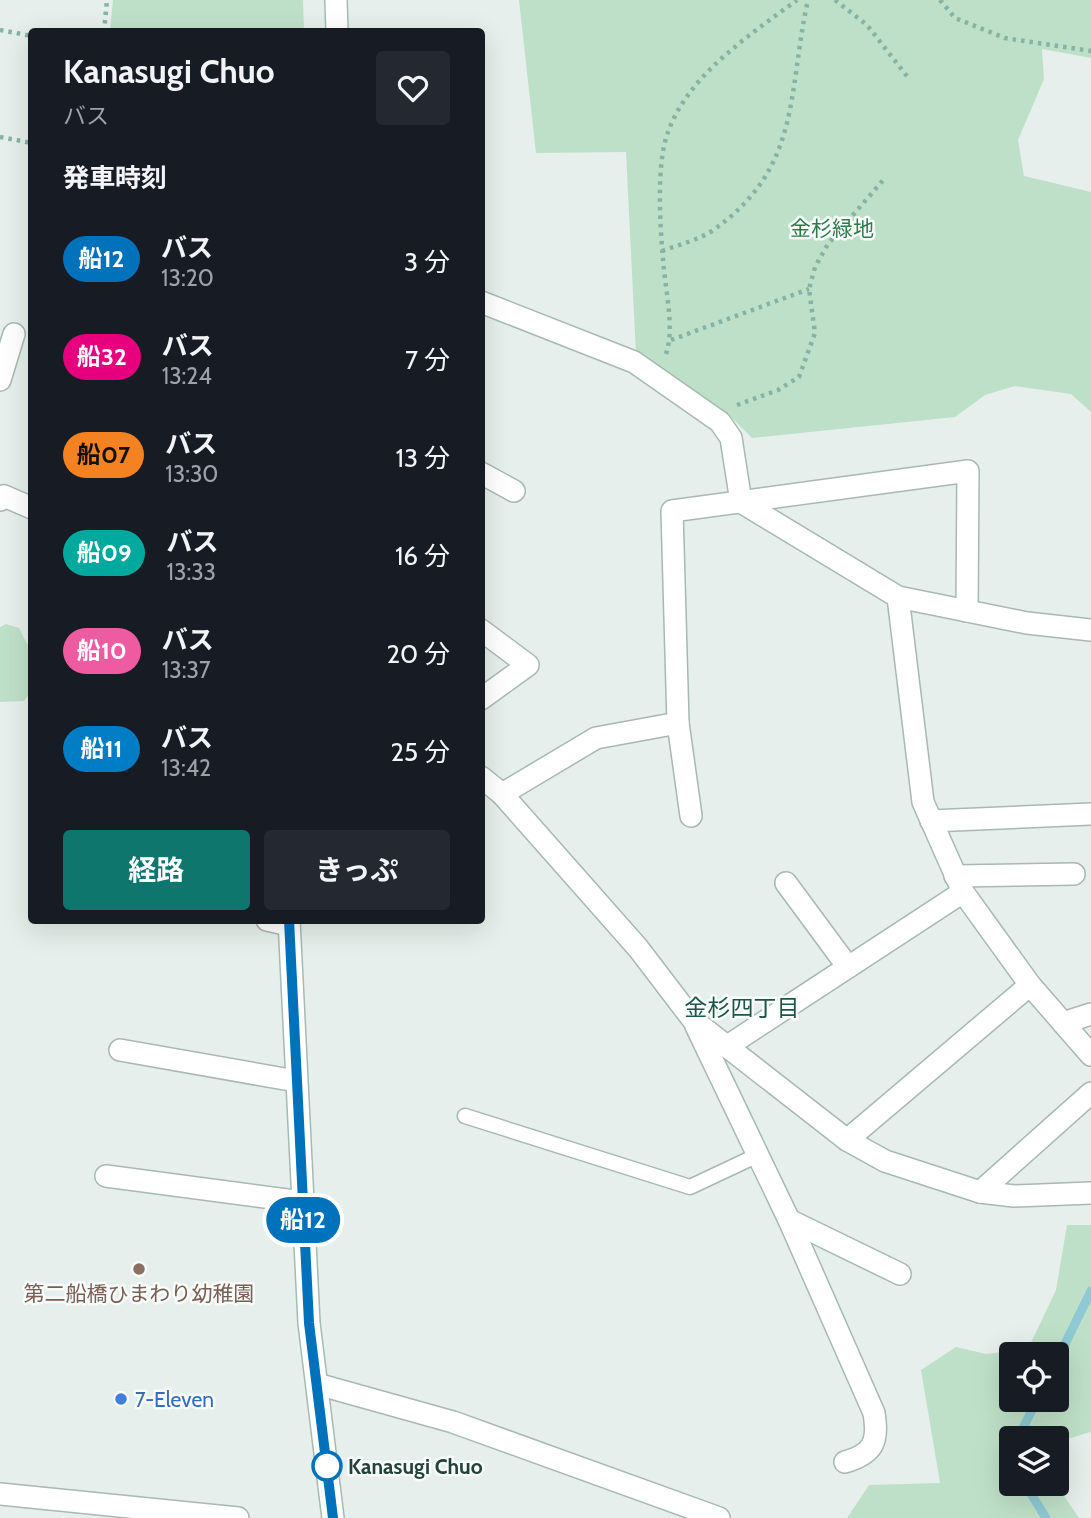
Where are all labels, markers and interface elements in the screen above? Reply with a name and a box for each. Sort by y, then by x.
text: Kanasugi Chuo [63,51,275,91]
button: heart [376,51,450,125]
text: バス [63,102,109,130]
text: 発車時刻 [63,162,167,194]
park label: 金杉緑地 [790,216,874,241]
text: バス [161,232,213,264]
text: 船12 [79,244,124,273]
text: 3 分 [404,246,450,278]
text: 13:20 [161,264,214,292]
text: バス [162,330,214,362]
text: 船32 [77,342,127,371]
text: 7 分 [405,344,450,376]
text: 13:24 [162,362,212,390]
text: バス [165,428,217,460]
text: 船07 [77,440,130,469]
text: 13 分 [396,442,450,474]
text: 13:30 [165,460,218,488]
text: バス [166,526,218,558]
text: 船09 [77,538,131,567]
text: 16 分 [395,540,450,572]
text: 13:33 [166,558,216,586]
text: バス [162,624,214,656]
text: 船10 [77,636,127,665]
text: 20 分 [386,638,450,670]
text: 13:37 [162,656,211,684]
text: バス [161,722,213,754]
text: 船11 [81,734,122,763]
text: 25 分 [390,736,450,768]
text: 13:42 [161,754,211,782]
button: 経路 [63,830,250,910]
button: きっぷ [264,830,450,910]
district label: 金杉四丁目 [685,994,800,1022]
line badge: 船12 [263,1197,343,1243]
text: 船12 [280,1205,326,1234]
marker: 第二船橋ひまわり幼稚園 [131,1261,147,1277]
place label: 第二船橋ひまわり幼稚園 [24,1281,255,1306]
map controls [999,1342,1069,1496]
button: locate [999,1342,1069,1412]
place label: 7-Eleven [135,1387,214,1412]
marker: 7-Eleven [113,1391,129,1407]
button: layers [999,1426,1069,1496]
marker: Kanasugi Chuo [312,1451,342,1481]
place label: Kanasugi Chuo [348,1454,483,1479]

